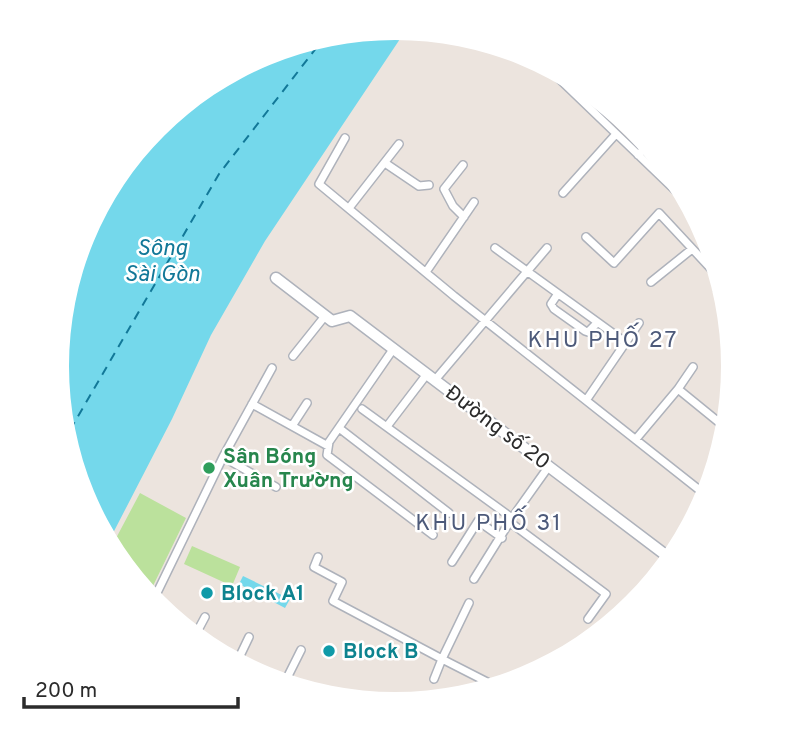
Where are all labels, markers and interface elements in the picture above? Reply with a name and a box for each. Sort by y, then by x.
water label: Sông Sài Gòn [124,235,200,290]
district label: KHU PHỐ 27 [527,322,679,356]
street label: Đường số 20 [439,380,555,476]
place label: Sân Bóng Xuân Trường [223,444,354,495]
marker: Sân Bóng Xuân Trường [201,460,217,476]
district label: KHU PHỐ 31 [415,505,563,539]
place label: Block A1 [221,581,304,608]
marker: Block A1 [199,585,215,601]
place label: Block B [343,639,418,666]
marker: Block B [321,643,337,659]
scale bar [24,666,238,710]
text: 200 m [35,678,97,705]

